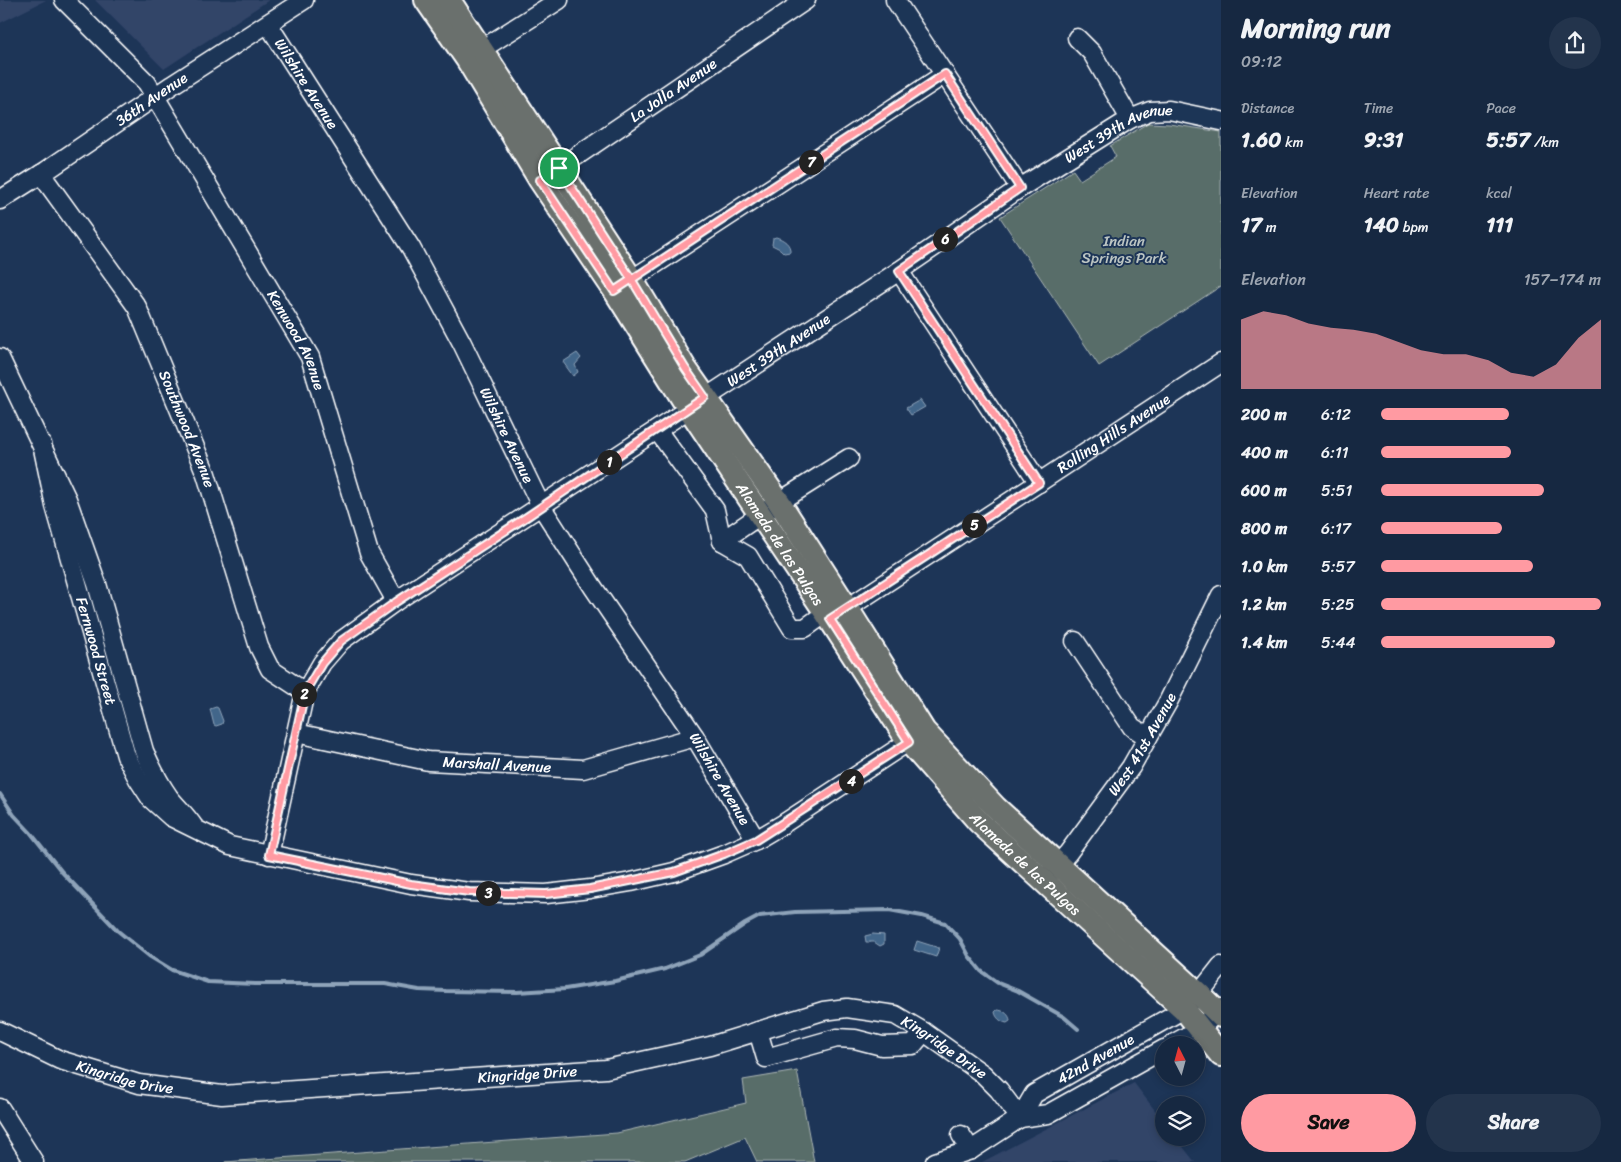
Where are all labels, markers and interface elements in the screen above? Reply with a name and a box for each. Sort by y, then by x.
text: Morning run [1241,3,1391,52]
button: share [1549,17,1601,69]
street label: Wilshire Avenue [267,33,345,135]
text: 09:12 [1241,47,1282,76]
street label: La Jolla Avenue [624,51,722,129]
street label: 36th Avenue [110,65,193,133]
text: Distance [1241,96,1294,121]
text: Time [1364,96,1393,121]
text: Pace [1486,96,1516,121]
street label: West 39th Avenue [1059,97,1175,170]
text: 1.60 [1241,121,1282,159]
text: 9:31 [1364,121,1403,159]
text: 5:57 [1486,121,1530,159]
text: km [1282,130,1303,155]
text: /km [1530,130,1559,155]
pin [538,147,580,189]
pin: 7 [798,150,824,174]
text: 7 [808,150,816,175]
icon: arrive [545,154,573,182]
text: Elevation [1241,181,1298,206]
text: Heart rate [1364,181,1429,206]
text: kcal [1486,181,1512,206]
text: 17 [1241,206,1262,244]
text: 140 [1364,206,1399,244]
text: 111 [1486,206,1513,244]
text: m [1262,215,1276,240]
text: bpm [1399,215,1429,240]
pin: 6 [932,226,958,252]
text: 6 [942,227,949,252]
park label: Indian Springs Park [1082,228,1167,271]
text: Elevation [1241,265,1306,294]
text: 157–174 m [1524,265,1601,294]
street label: Kenwood Avenue [260,285,332,393]
street label: West 39th Avenue [721,306,836,394]
street label: Southwood Avenue [151,366,223,491]
street label: Wilshire Avenue [472,383,541,488]
street label: Rolling Hills Avenue [1052,387,1176,480]
text: 200 m [1241,400,1287,429]
text: 6:12 [1321,400,1351,429]
text: 400 m [1241,438,1288,467]
text: 6:11 [1321,438,1349,467]
pin: 1 [596,450,622,474]
text: 1 [606,450,613,475]
street label: Alameda de las Pulgas [728,476,831,612]
text: 600 m [1241,476,1287,505]
text: 5:51 [1321,476,1352,505]
pin: 5 [962,512,986,538]
text: 5 [970,513,979,538]
text: 800 m [1241,514,1287,543]
text: 6:17 [1321,514,1351,543]
text: 1.0 km [1241,552,1288,581]
text: 5:57 [1321,552,1355,581]
text: 1.2 km [1241,590,1287,619]
text: 5:25 [1321,590,1355,619]
street label: Fernwood Street [68,594,124,709]
text: 1.4 km [1241,628,1288,657]
text: 5:44 [1321,628,1356,657]
pin: 2 [292,682,316,706]
text: 2 [300,682,309,707]
street label: West 41st Avenue [1101,688,1184,801]
street label: Wilshire Avenue [682,727,758,830]
street label: Marshall Avenue [442,749,552,780]
pin: 4 [838,768,864,794]
text: 4 [847,769,856,794]
street label: Alameda de las Pulgas [962,805,1088,923]
pin: 3 [476,880,500,906]
text: 3 [485,881,492,906]
street label: Kingridge Drive [896,1008,993,1086]
street label: 42nd Avenue [1052,1027,1139,1092]
north arrow [1155,1036,1205,1086]
map controls [1155,1036,1205,1146]
street label: Kingridge Drive [73,1053,175,1101]
street label: Kingridge Drive [477,1058,578,1091]
button: Save [1241,1094,1416,1152]
button: Share [1426,1094,1601,1152]
button: layers [1155,1096,1205,1146]

